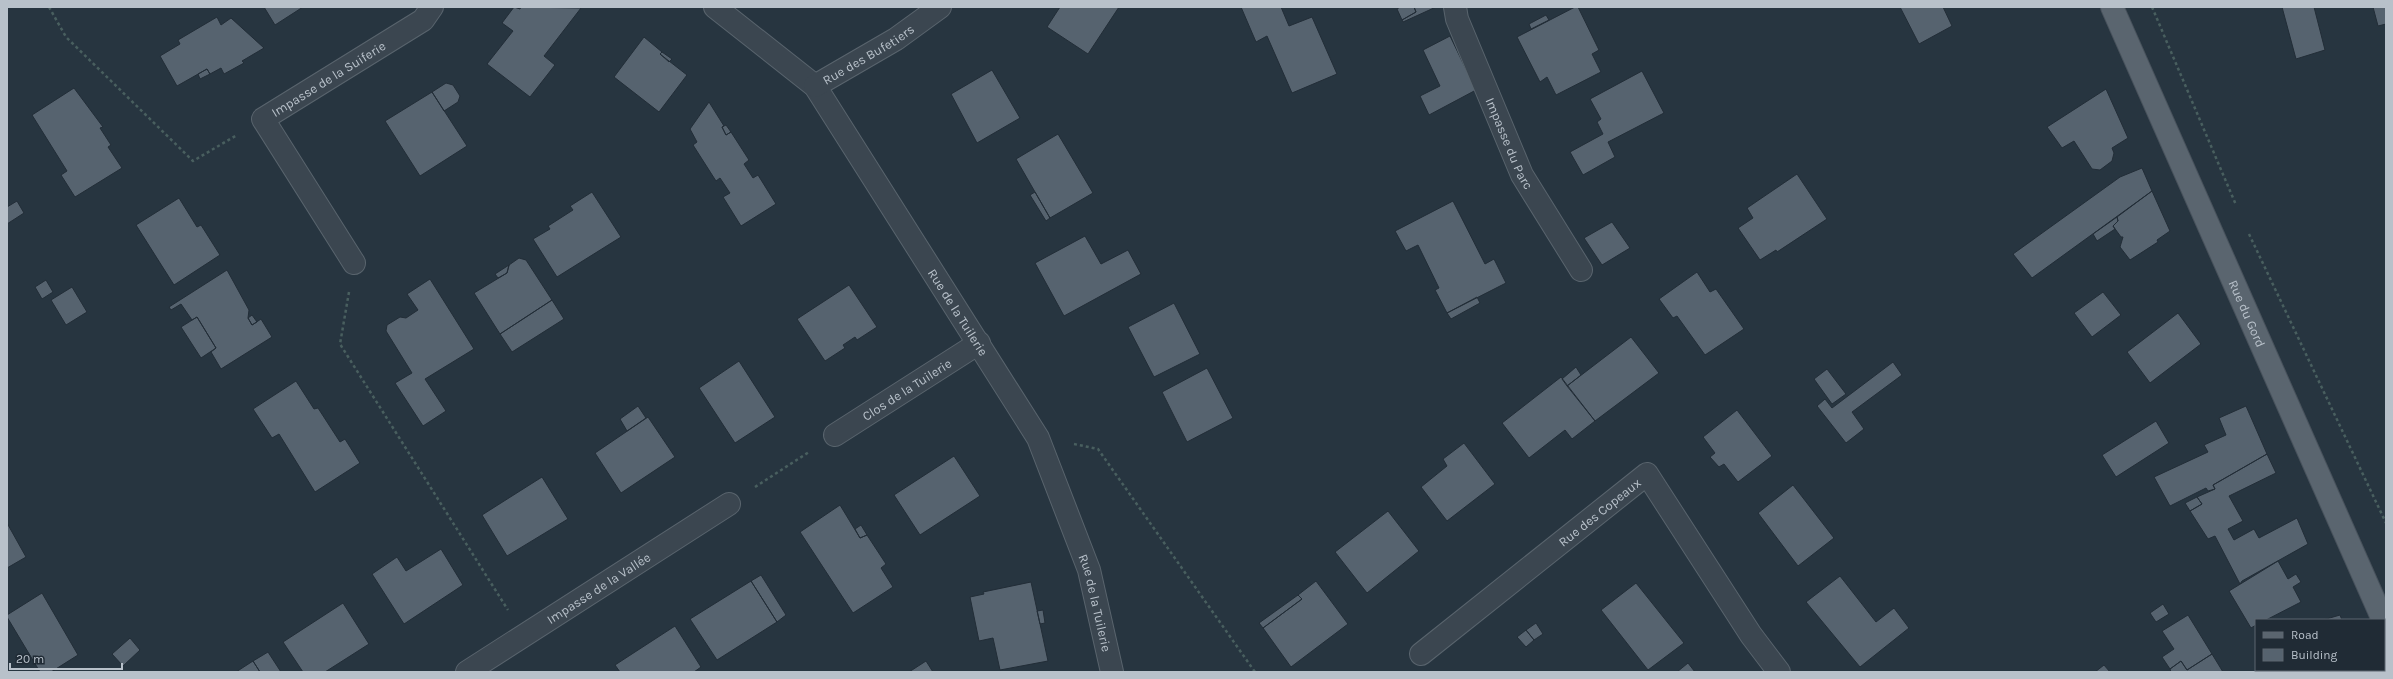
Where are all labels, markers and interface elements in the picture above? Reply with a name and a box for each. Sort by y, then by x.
street label: Rue des Bufetiers [820,21,917,87]
street label: Impasse de la Suiferie [268,38,388,120]
street label: Impasse du Parc [1483,95,1536,192]
street label: Rue de la Tuilerie [925,266,991,359]
street label: Rue du Gord [2226,277,2269,349]
street label: Clos de la Tuilerie [859,355,954,423]
street label: Rue des Copeaux [1555,474,1644,549]
street label: Impasse de la Vallée [544,549,653,627]
street label: Rue de la Tuilerie [1076,552,1115,653]
legend [2255,619,2385,671]
text: Road [2291,628,2319,642]
scale bar [10,645,122,671]
text: Building [2291,648,2338,662]
text: 20 m [16,652,44,666]

